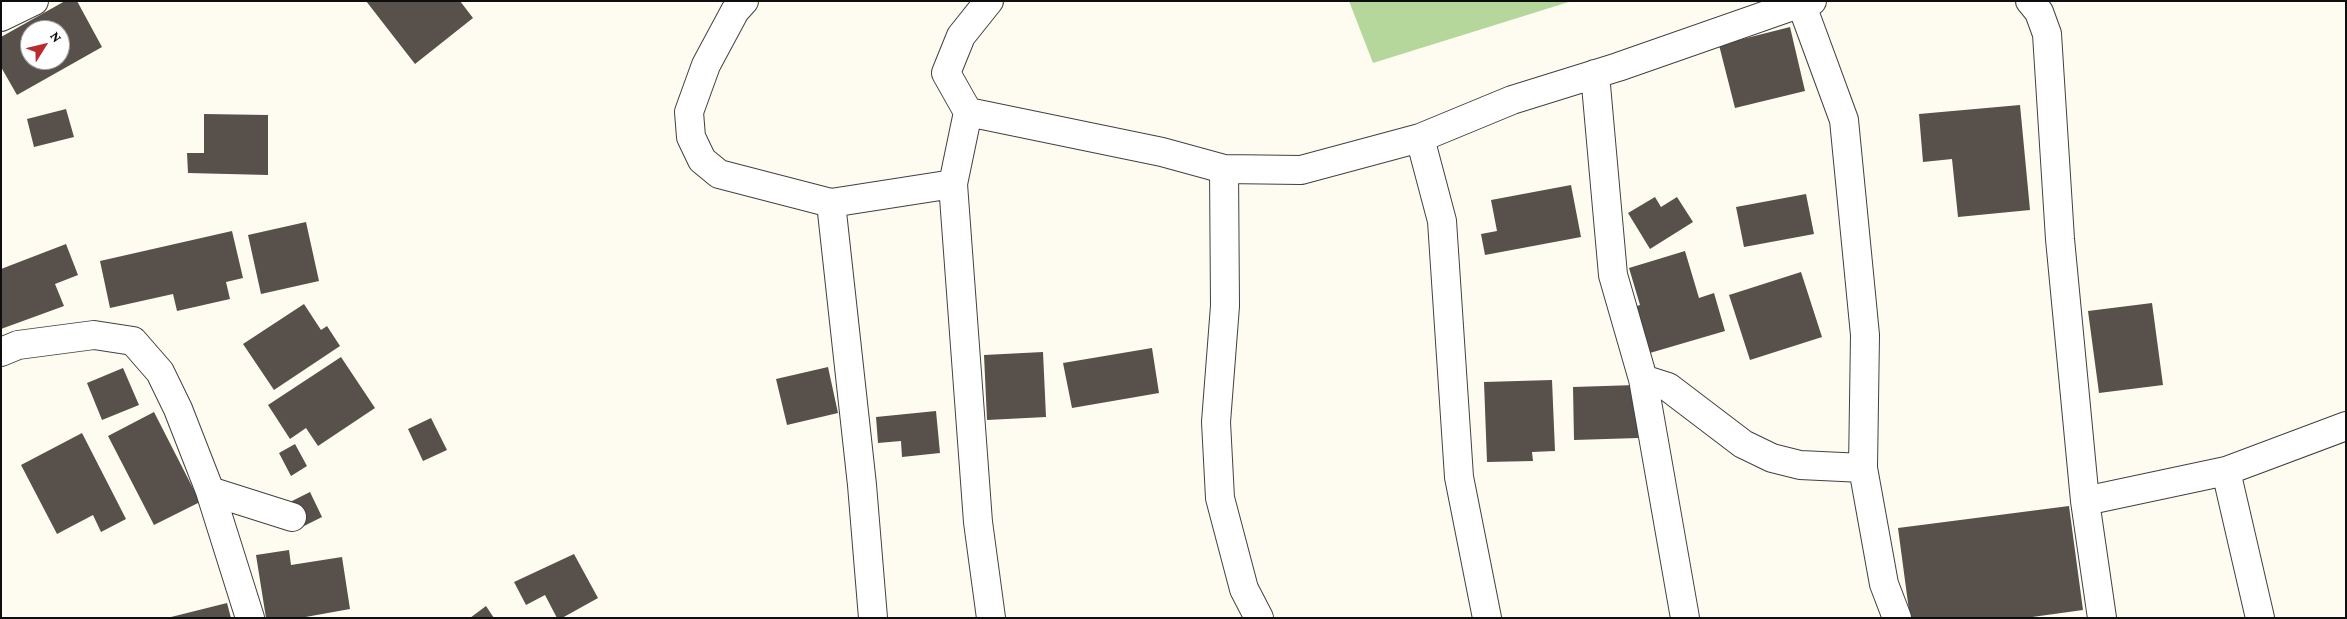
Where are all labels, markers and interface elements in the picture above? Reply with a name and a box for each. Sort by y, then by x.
north arrow [20,20,70,70]
text: N [47,28,66,45]

